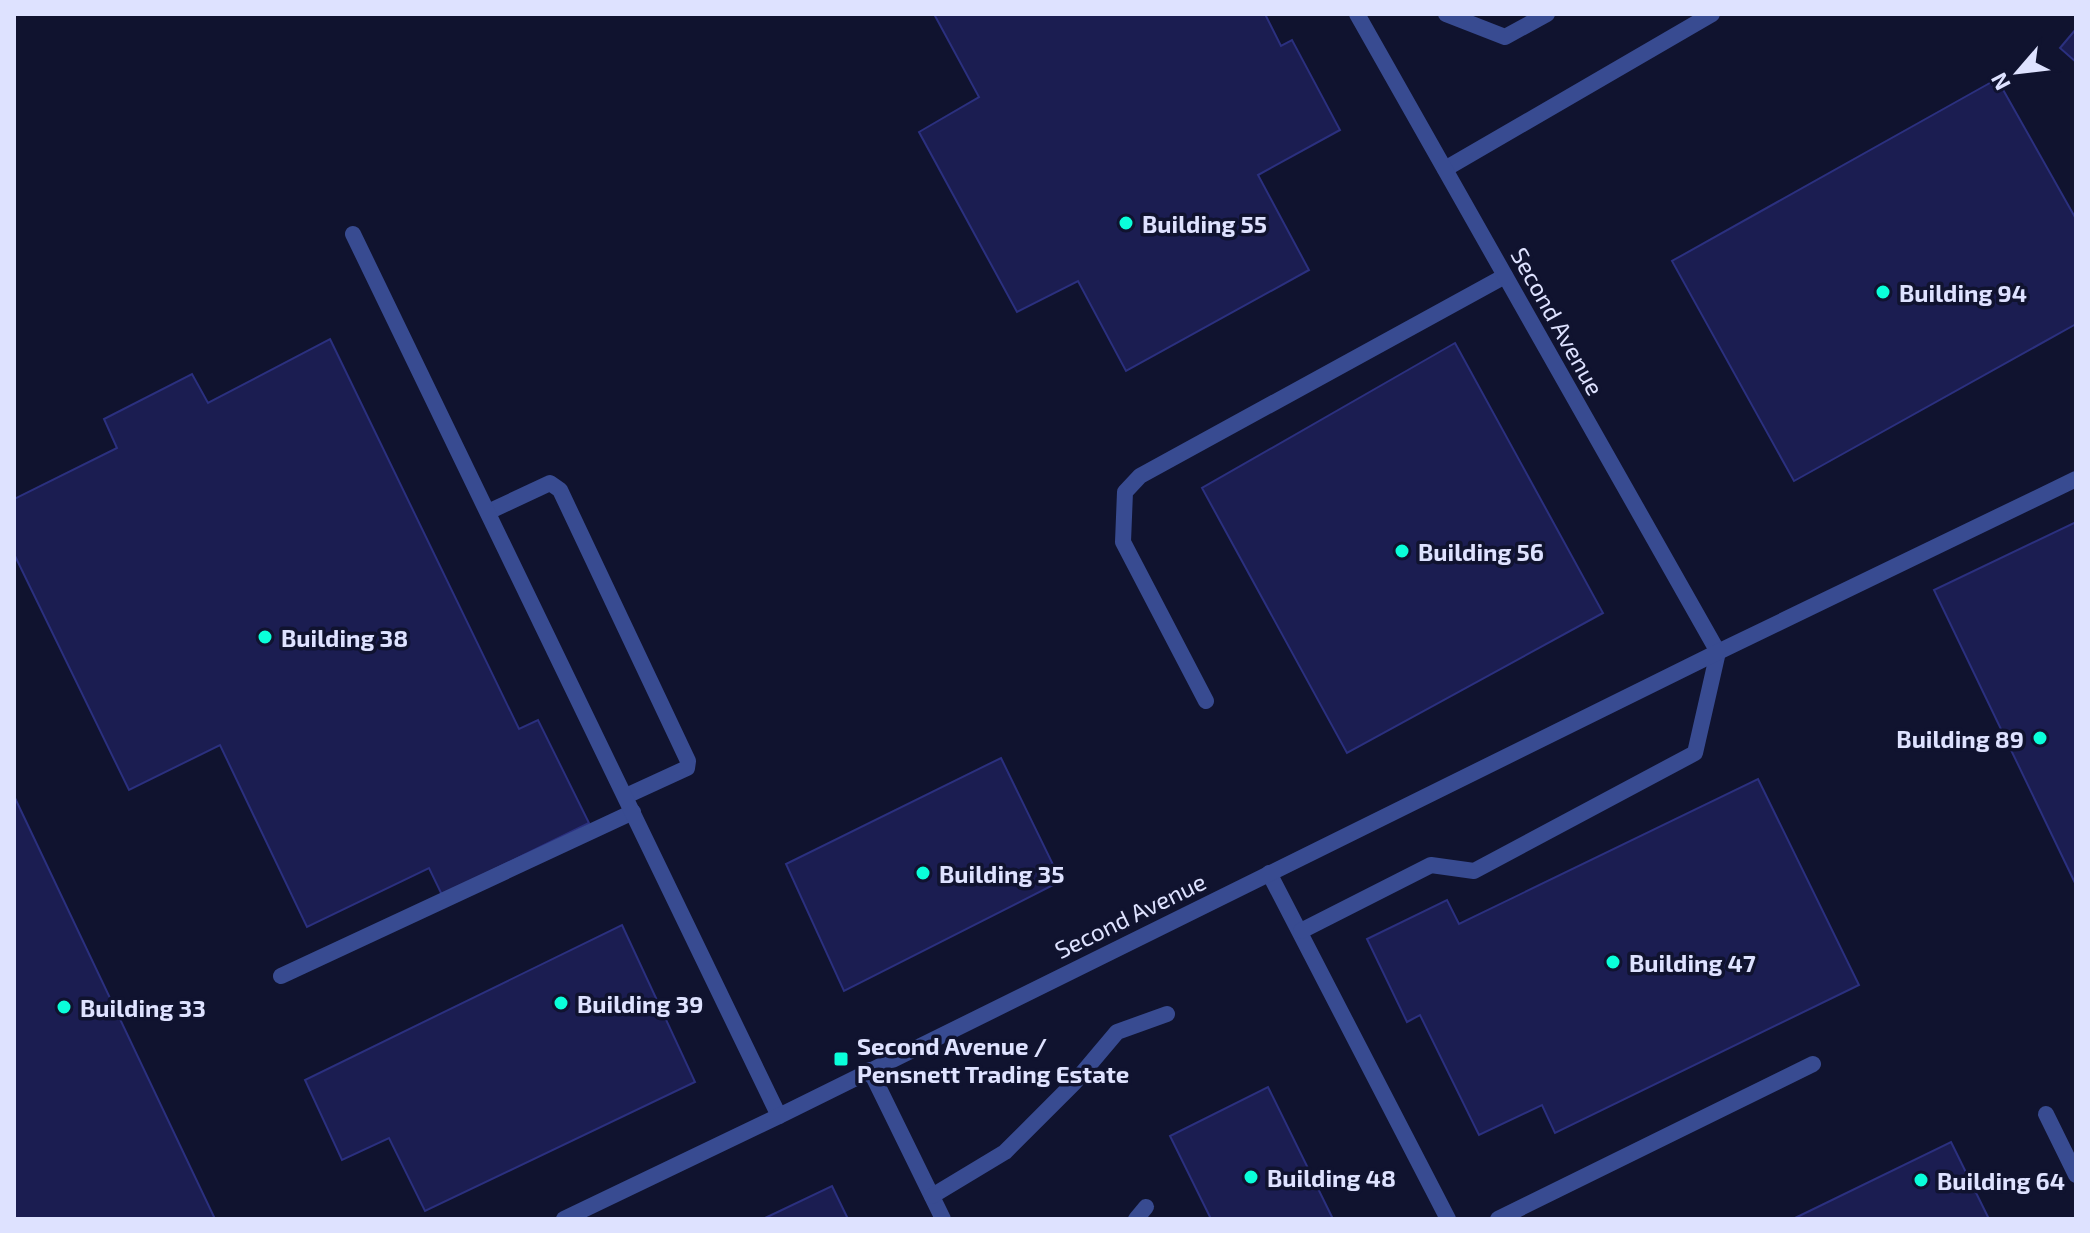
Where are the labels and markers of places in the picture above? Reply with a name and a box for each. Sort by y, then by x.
place label: Building 55 [1142,209,1267,238]
marker: Building 55 [1117,214,1135,232]
place label: Building 94 [1899,278,2027,307]
marker: Building 94 [1874,283,1892,301]
place label: Building 56 [1418,537,1544,566]
marker: Building 56 [1393,542,1411,560]
place label: Building 38 [281,623,408,652]
marker: Building 38 [256,628,274,646]
place label: Building 89 [1896,724,2024,753]
marker: Building 89 [2031,729,2049,747]
place label: Building 35 [939,859,1064,888]
marker: Building 35 [914,864,932,882]
place label: Building 47 [1629,948,1756,977]
marker: Building 47 [1604,953,1622,971]
place label: Building 39 [577,989,703,1018]
place label: Building 33 [80,993,206,1022]
marker: Building 39 [552,994,570,1012]
marker: Building 33 [55,998,73,1016]
place label: Second Avenue / Pensnett Trading Estate [857,1031,1129,1088]
marker: Second Avenue / Pensnett Trading Estate [832,1050,850,1068]
place label: Building 48 [1267,1163,1396,1192]
place label: Building 64 [1937,1166,2065,1195]
marker: Building 48 [1242,1168,1260,1186]
marker: Building 64 [1912,1171,1930,1189]

